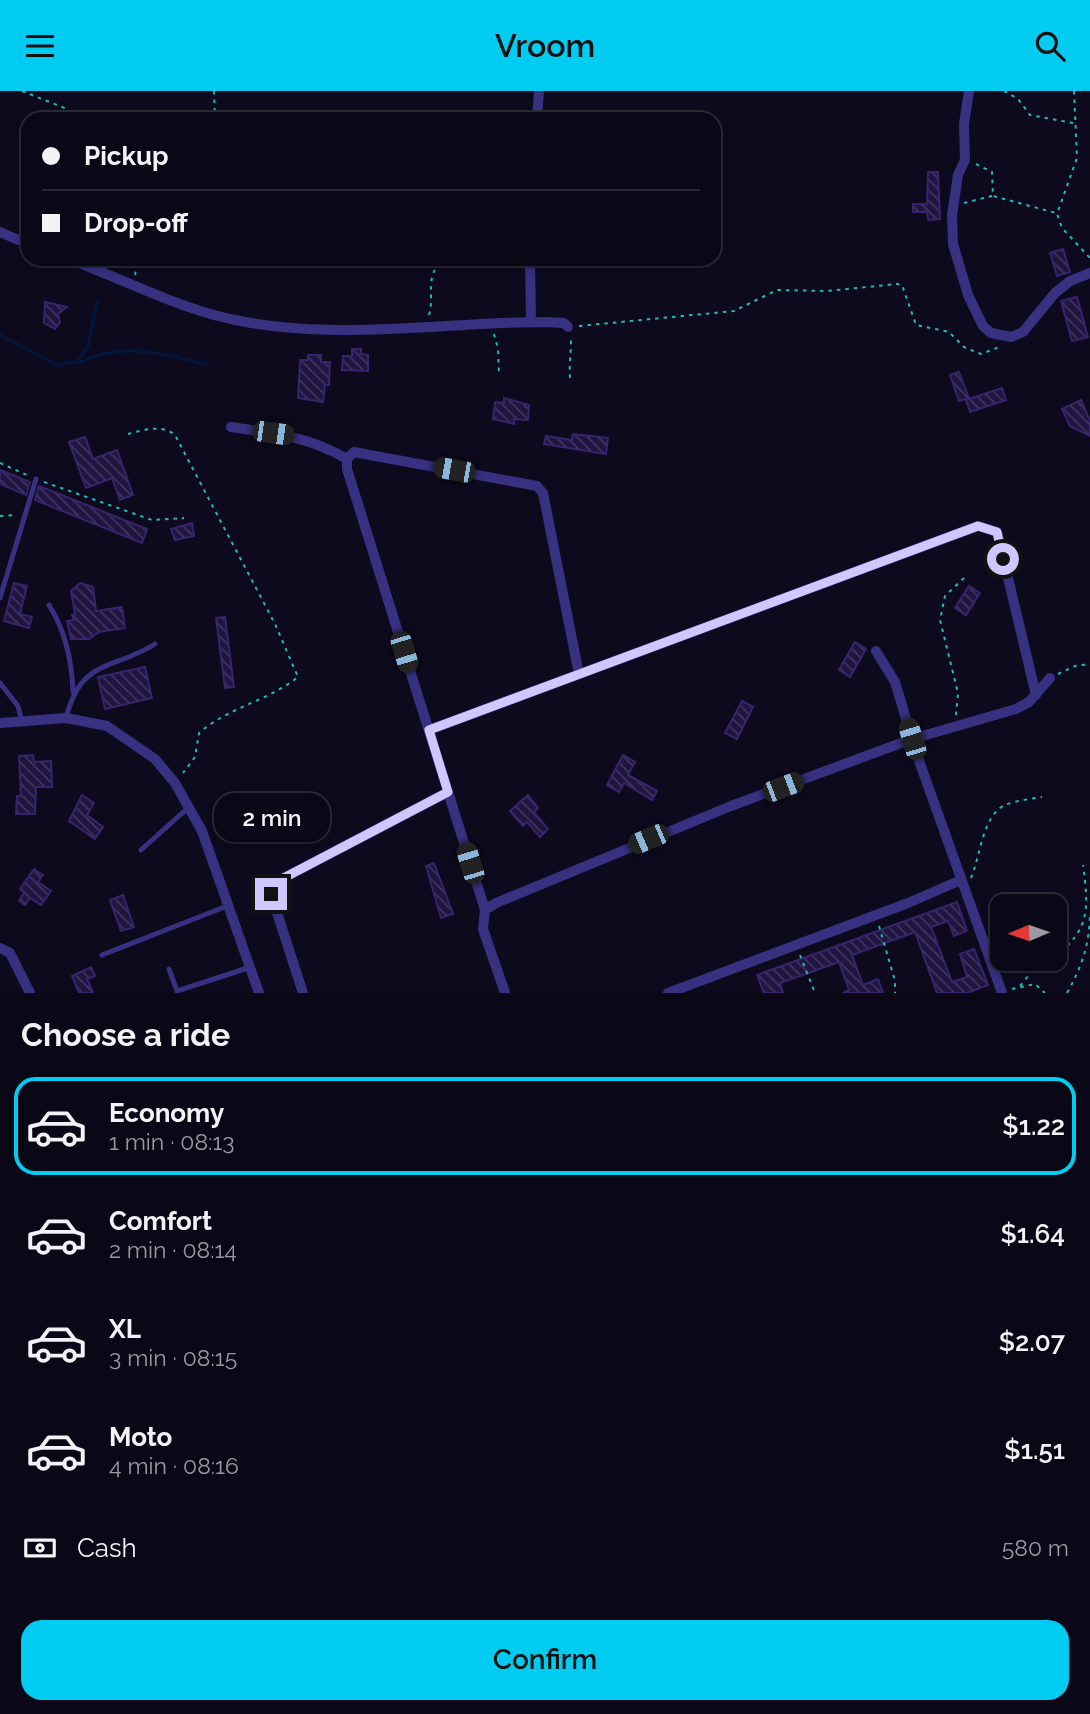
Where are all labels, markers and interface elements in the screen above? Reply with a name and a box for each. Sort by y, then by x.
icon: menu [21,27,59,65]
text: Vroom [495,27,595,64]
icon: search [1031,27,1069,65]
text: Pickup [84,141,169,171]
text: Drop-off [84,208,188,238]
car [251,420,296,446]
car [432,456,477,484]
route start [987,543,1019,575]
car [388,629,421,675]
car [896,716,929,762]
car [760,770,807,804]
callout: 2 min [213,793,329,841]
text: 2 min [243,804,301,831]
car [625,821,672,857]
car [454,840,487,886]
route end [255,878,287,910]
north arrow [990,894,1068,971]
map controls [990,894,1067,971]
text: Choose a ride [21,1016,230,1053]
icon: car [25,1095,88,1158]
text: Economy [109,1098,224,1128]
text: $1.22 [1002,1111,1065,1141]
text: 1 min · 08:13 [109,1128,235,1155]
icon: car [25,1203,88,1266]
text: Comfort [109,1206,212,1236]
text: $1.64 [1000,1219,1065,1249]
text: 2 min · 08:14 [109,1236,237,1263]
icon: car [25,1311,88,1374]
text: XL [109,1314,141,1344]
text: $2.07 [999,1327,1065,1357]
text: 3 min · 08:15 [109,1344,237,1371]
icon: car [25,1419,88,1482]
text: Moto [109,1422,172,1452]
text: $1.51 [1004,1435,1065,1465]
text: 4 min · 08:16 [109,1452,239,1479]
icon: cash [21,1529,59,1567]
text: Cash [77,1533,137,1563]
text: 580 m [1002,1534,1069,1561]
button: Confirm [21,1620,1069,1700]

